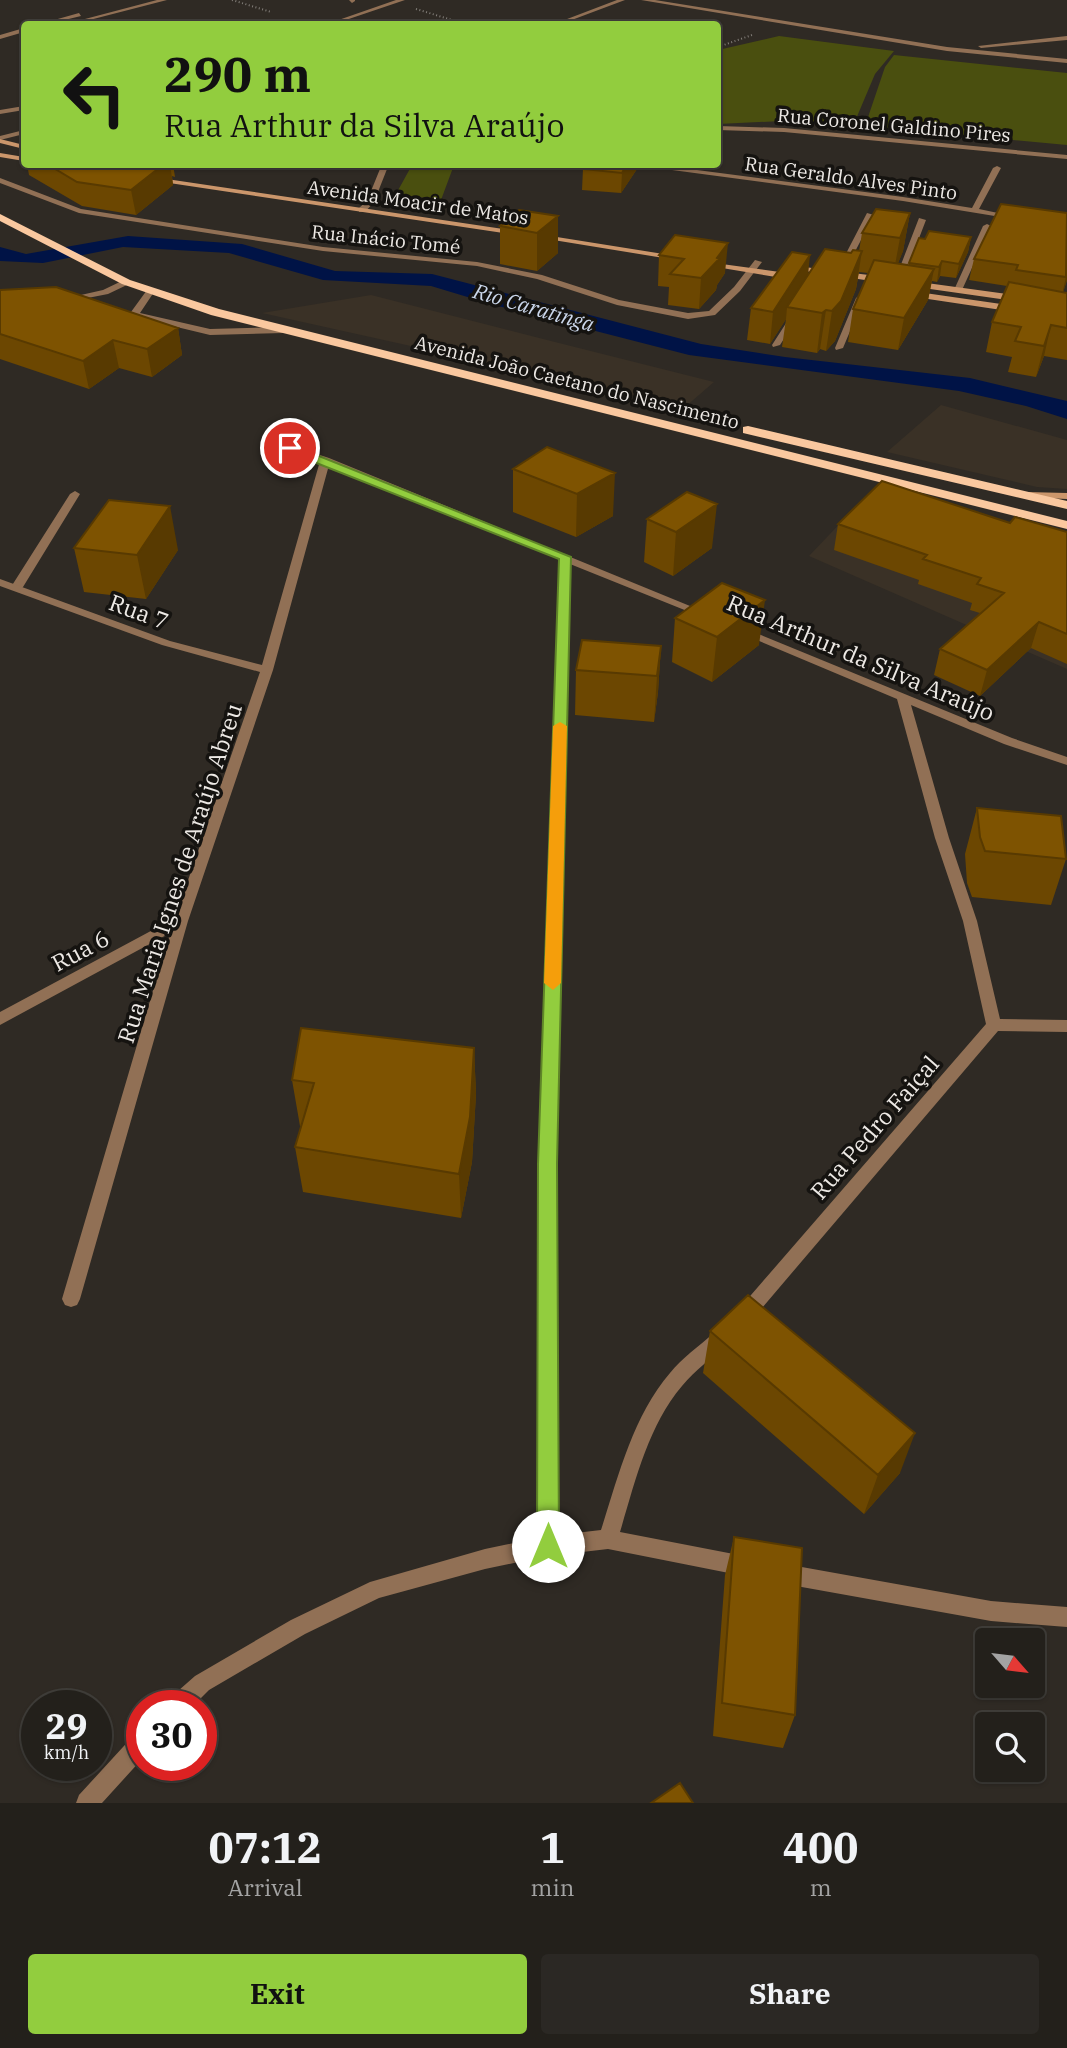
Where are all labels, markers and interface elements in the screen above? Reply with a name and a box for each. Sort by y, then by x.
text: 290 m [164,42,311,105]
icon: left [49,49,140,140]
street label: Rua Coronel Galdino Pires [776,103,1012,147]
text: Rua Arthur da Silva Araújo [164,104,565,146]
street label: Rua Geraldo Alves Pinto [743,151,959,205]
street label: Avenida Moacir de Matos [306,175,530,229]
street label: Rua Inácio Tomé [310,219,462,259]
water label: Rio Caratinga [469,276,598,338]
street label: Avenida João Caetano do Nascimento [412,330,742,434]
pin [260,418,320,478]
icon: arrive [271,429,309,467]
street label: Rua 7 [105,586,173,636]
street label: Rua Arthur da Silva Araújo [723,587,999,727]
street label: Rua Maria Ignes de Araújo Abreu [110,699,248,1047]
street label: Rua 6 [46,922,114,978]
street label: Rua Pedro Faiçal [803,1049,945,1205]
position arrow [511,1509,585,1583]
north arrow [975,1628,1045,1698]
map controls [975,1628,1045,1782]
speed limit sign: 30 [126,1690,217,1781]
text: 29 [45,1703,88,1749]
button: search [975,1712,1045,1782]
text: km/h [44,1741,89,1764]
text: 07:12 [208,1820,322,1875]
text: 1 [540,1820,565,1875]
text: 400 [783,1820,858,1875]
text: Arrival [228,1872,303,1902]
text: min [531,1872,574,1902]
text: m [810,1872,832,1902]
button: Exit [28,1954,527,2034]
button: Share [541,1954,1039,2034]

